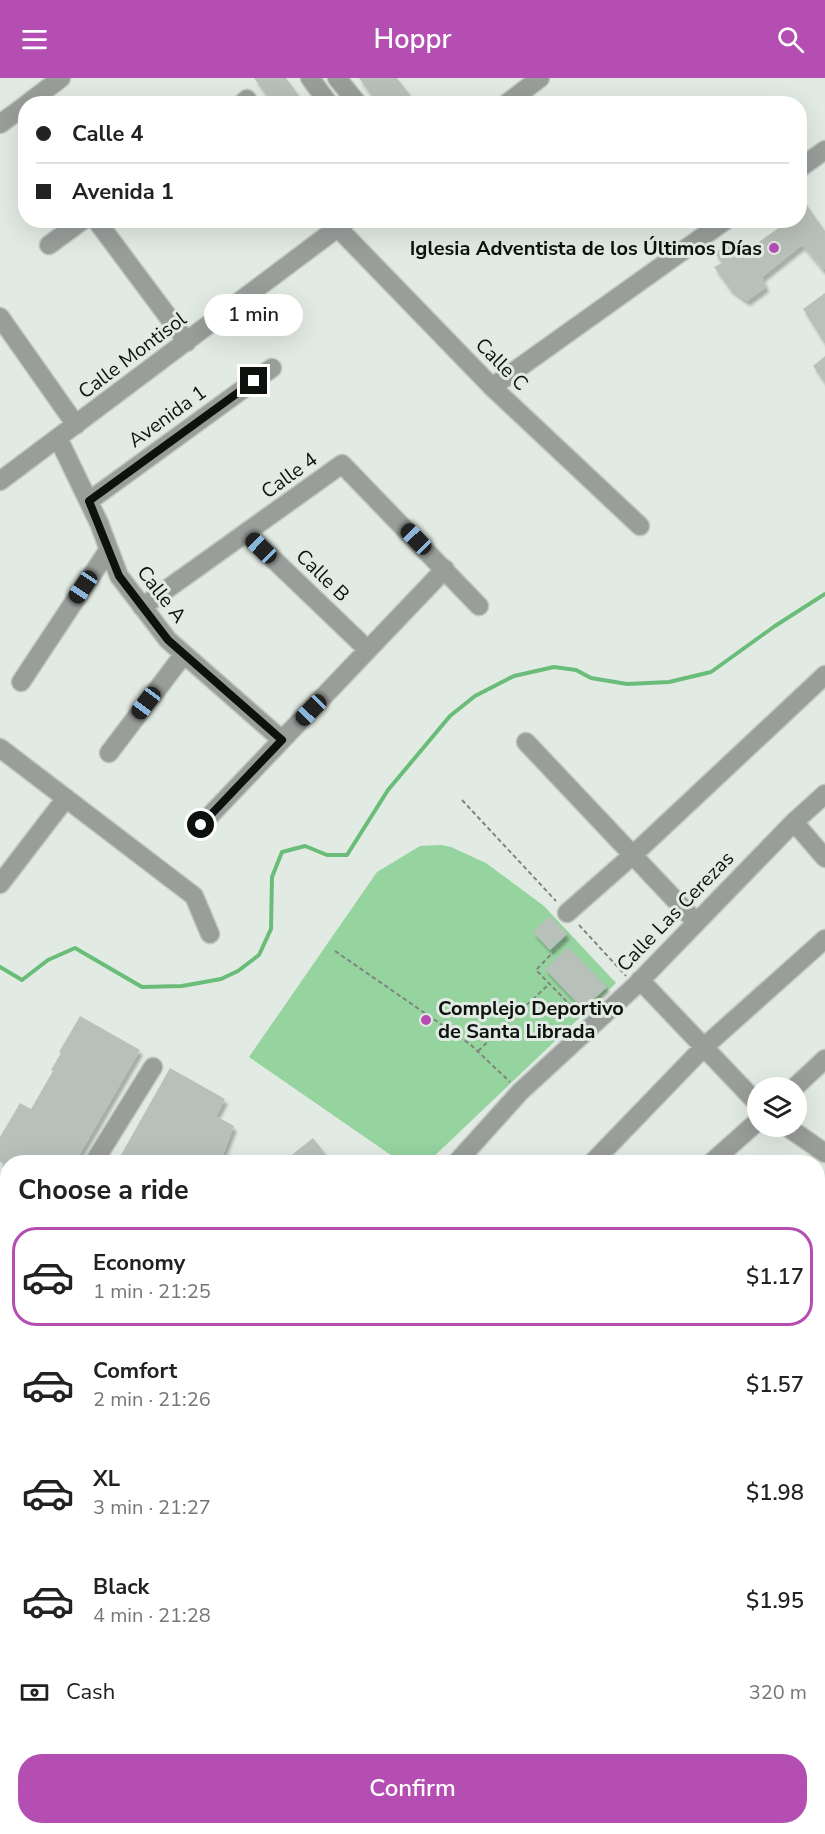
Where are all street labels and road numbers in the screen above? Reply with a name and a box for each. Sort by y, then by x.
street label: Calle Montisol [73,306,192,405]
street label: Calle C [469,332,534,397]
street label: Avenida 1 [123,379,212,454]
street label: Calle 4 [256,446,323,505]
street label: Calle B [290,543,355,608]
street label: Calle A [131,560,193,629]
street label: Calle Las Cerezas [611,845,740,978]

